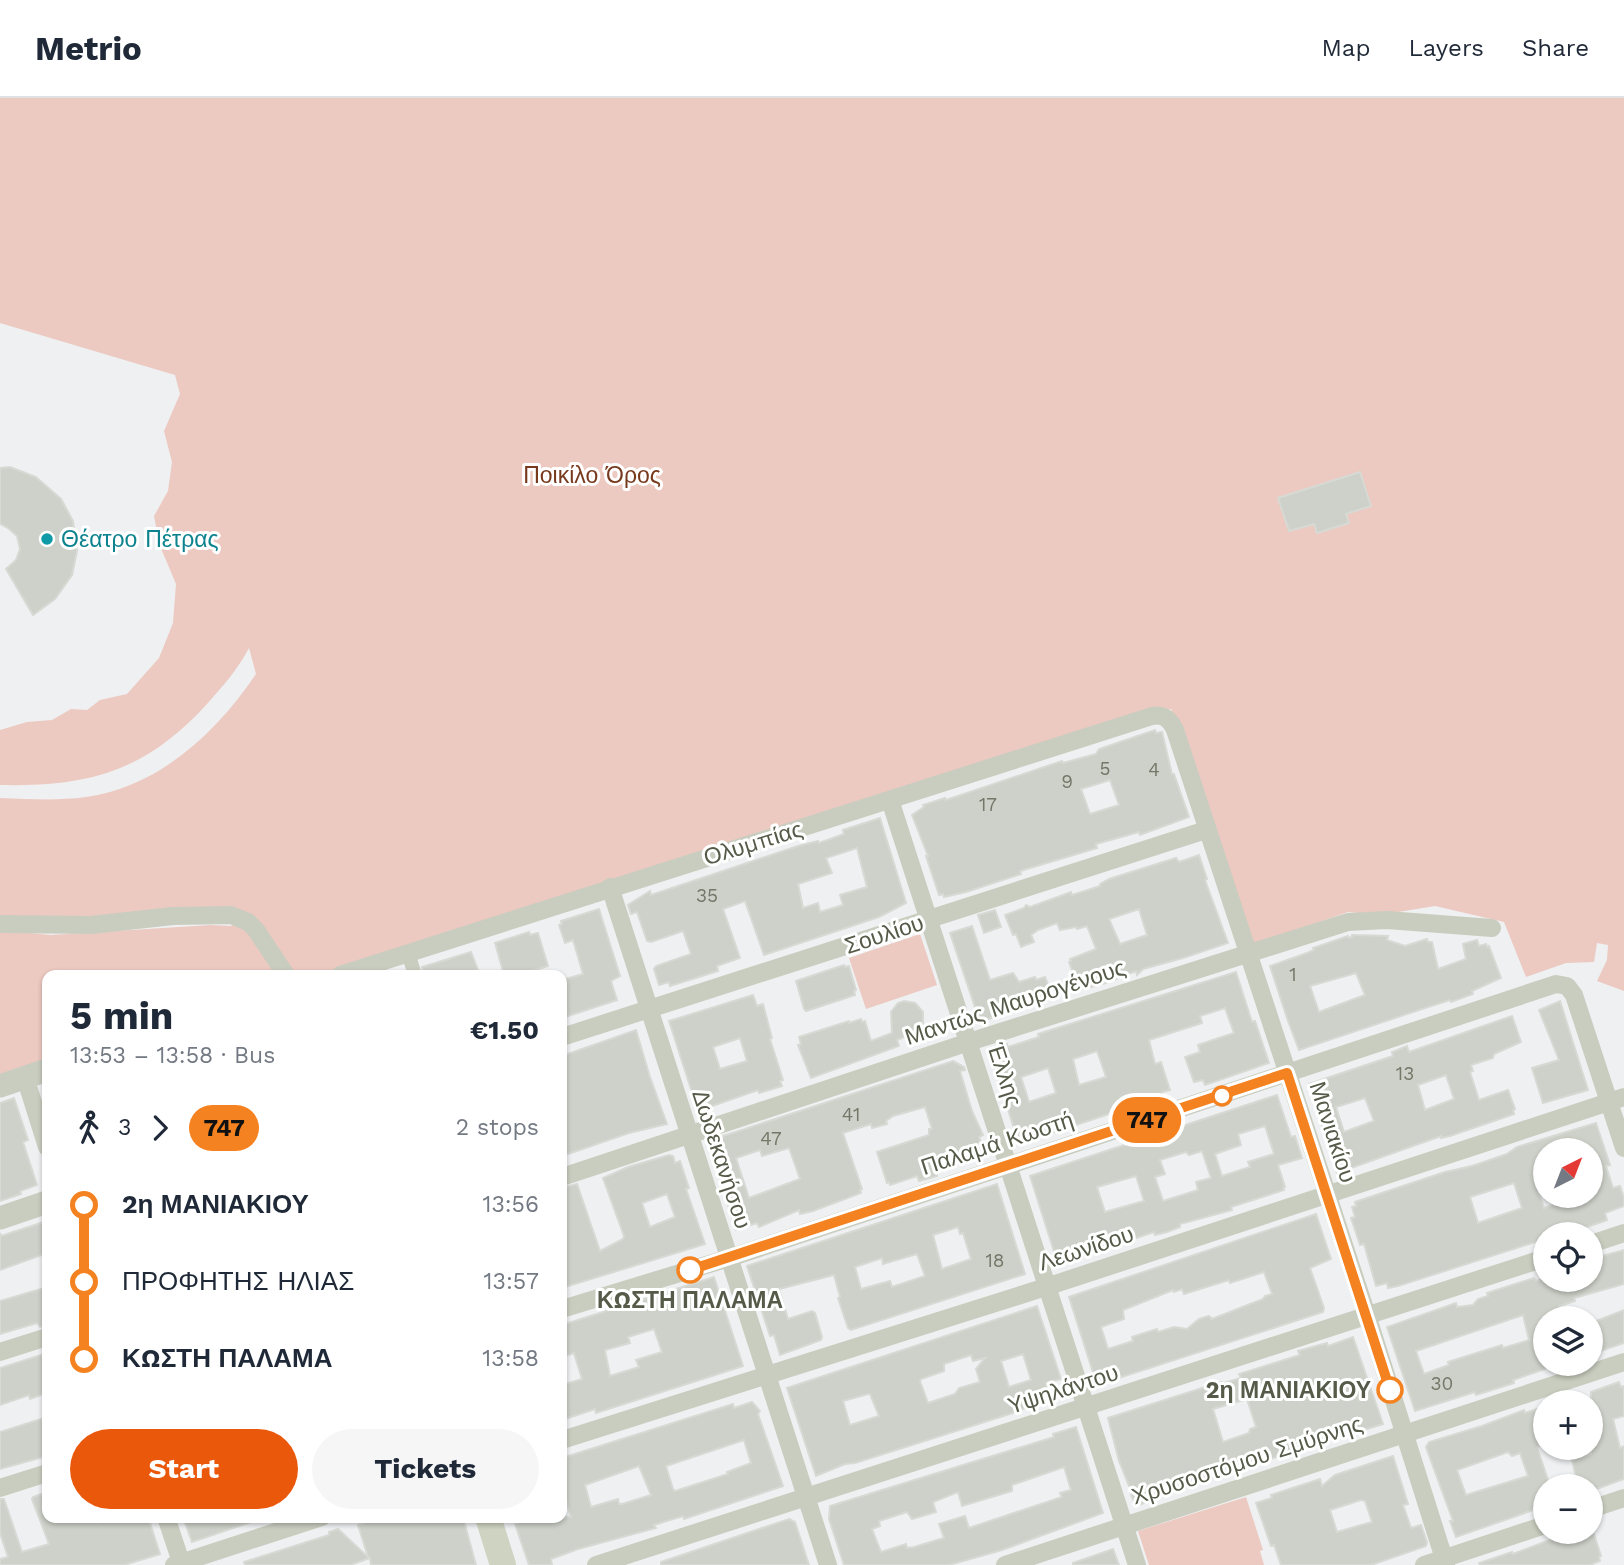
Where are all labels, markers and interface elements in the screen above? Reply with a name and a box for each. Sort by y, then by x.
text: Metrio [35,29,142,68]
text: Map [1322,34,1370,62]
text: Layers [1408,34,1484,62]
text: Share [1522,34,1589,62]
park label: Ποικίλο Όρος [523,462,661,489]
place label: Θέατρο Πέτρας [61,526,219,553]
marker: Θέατρο Πέτρας [39,531,55,547]
house number: 5 [1099,757,1111,780]
house number: 4 [1148,758,1160,781]
house number: 9 [1061,770,1073,793]
house number: 17 [979,793,997,816]
street label: Ολυμπίας [700,816,806,871]
house number: 35 [696,884,718,907]
street label: Σουλίου [841,909,927,960]
street label: Μαντώς Μαυρογένους [902,954,1129,1051]
house number: 1 [1289,963,1297,986]
text: 5 min [70,994,173,1038]
text: €1.50 [470,1015,539,1045]
street label: Έλλης [981,1039,1027,1110]
text: 13:53 – 13:58 · Bus [70,1042,275,1069]
house number: 13 [1396,1062,1414,1085]
street label: Μανιακίου [1304,1078,1361,1186]
street label: Δωδεκανήσου [686,1086,757,1232]
unlabelled marker [1212,1086,1232,1106]
line badge: 747 [1107,1097,1187,1143]
house number: 41 [842,1103,860,1126]
street label: Παλαμά Κωστή [917,1106,1077,1181]
text: 747 [1126,1106,1168,1134]
icon: walk [70,1109,108,1147]
icon: forward [141,1109,179,1147]
text: 3 [118,1114,131,1141]
text: 747 [203,1114,245,1142]
text: 2 stops [456,1114,539,1141]
house number: 47 [760,1127,782,1150]
north arrow [1533,1138,1603,1208]
map controls [1533,1138,1603,1544]
text: 2η ΜΑΝΙΑΚΙΟΥ [122,1189,309,1219]
text: 13:56 [482,1191,539,1218]
street label: Λεωνίδου [1035,1220,1137,1277]
button: locate [1533,1222,1603,1292]
house number: 18 [985,1249,1005,1272]
marker: ΚΩΣΤΗ ΠΑΛΑΜΑ [677,1257,703,1283]
text: ΠΡΟΦΗΤΗΣ ΗΛΙΑΣ [122,1266,354,1296]
text: 13:57 [484,1268,539,1295]
place label: ΚΩΣΤΗ ΠΑΛΑΜΑ [597,1287,783,1314]
button: layers [1533,1306,1603,1376]
text: ΚΩΣΤΗ ΠΑΛΑΜΑ [122,1343,333,1373]
text: 13:58 [482,1345,539,1372]
street label: Υψηλάντου [1004,1359,1122,1420]
house number: 30 [1431,1372,1453,1395]
place label: 2η ΜΑΝΙΑΚΙΟΥ [1206,1377,1371,1404]
marker: 2η ΜΑΝΙΑΚΙΟΥ [1377,1377,1403,1403]
button: + [1533,1390,1603,1460]
street label: Χρυσοστόμου Σμύρνης [1128,1410,1366,1511]
button: Start [70,1429,298,1509]
button: Tickets [312,1429,539,1509]
button: − [1533,1474,1603,1544]

